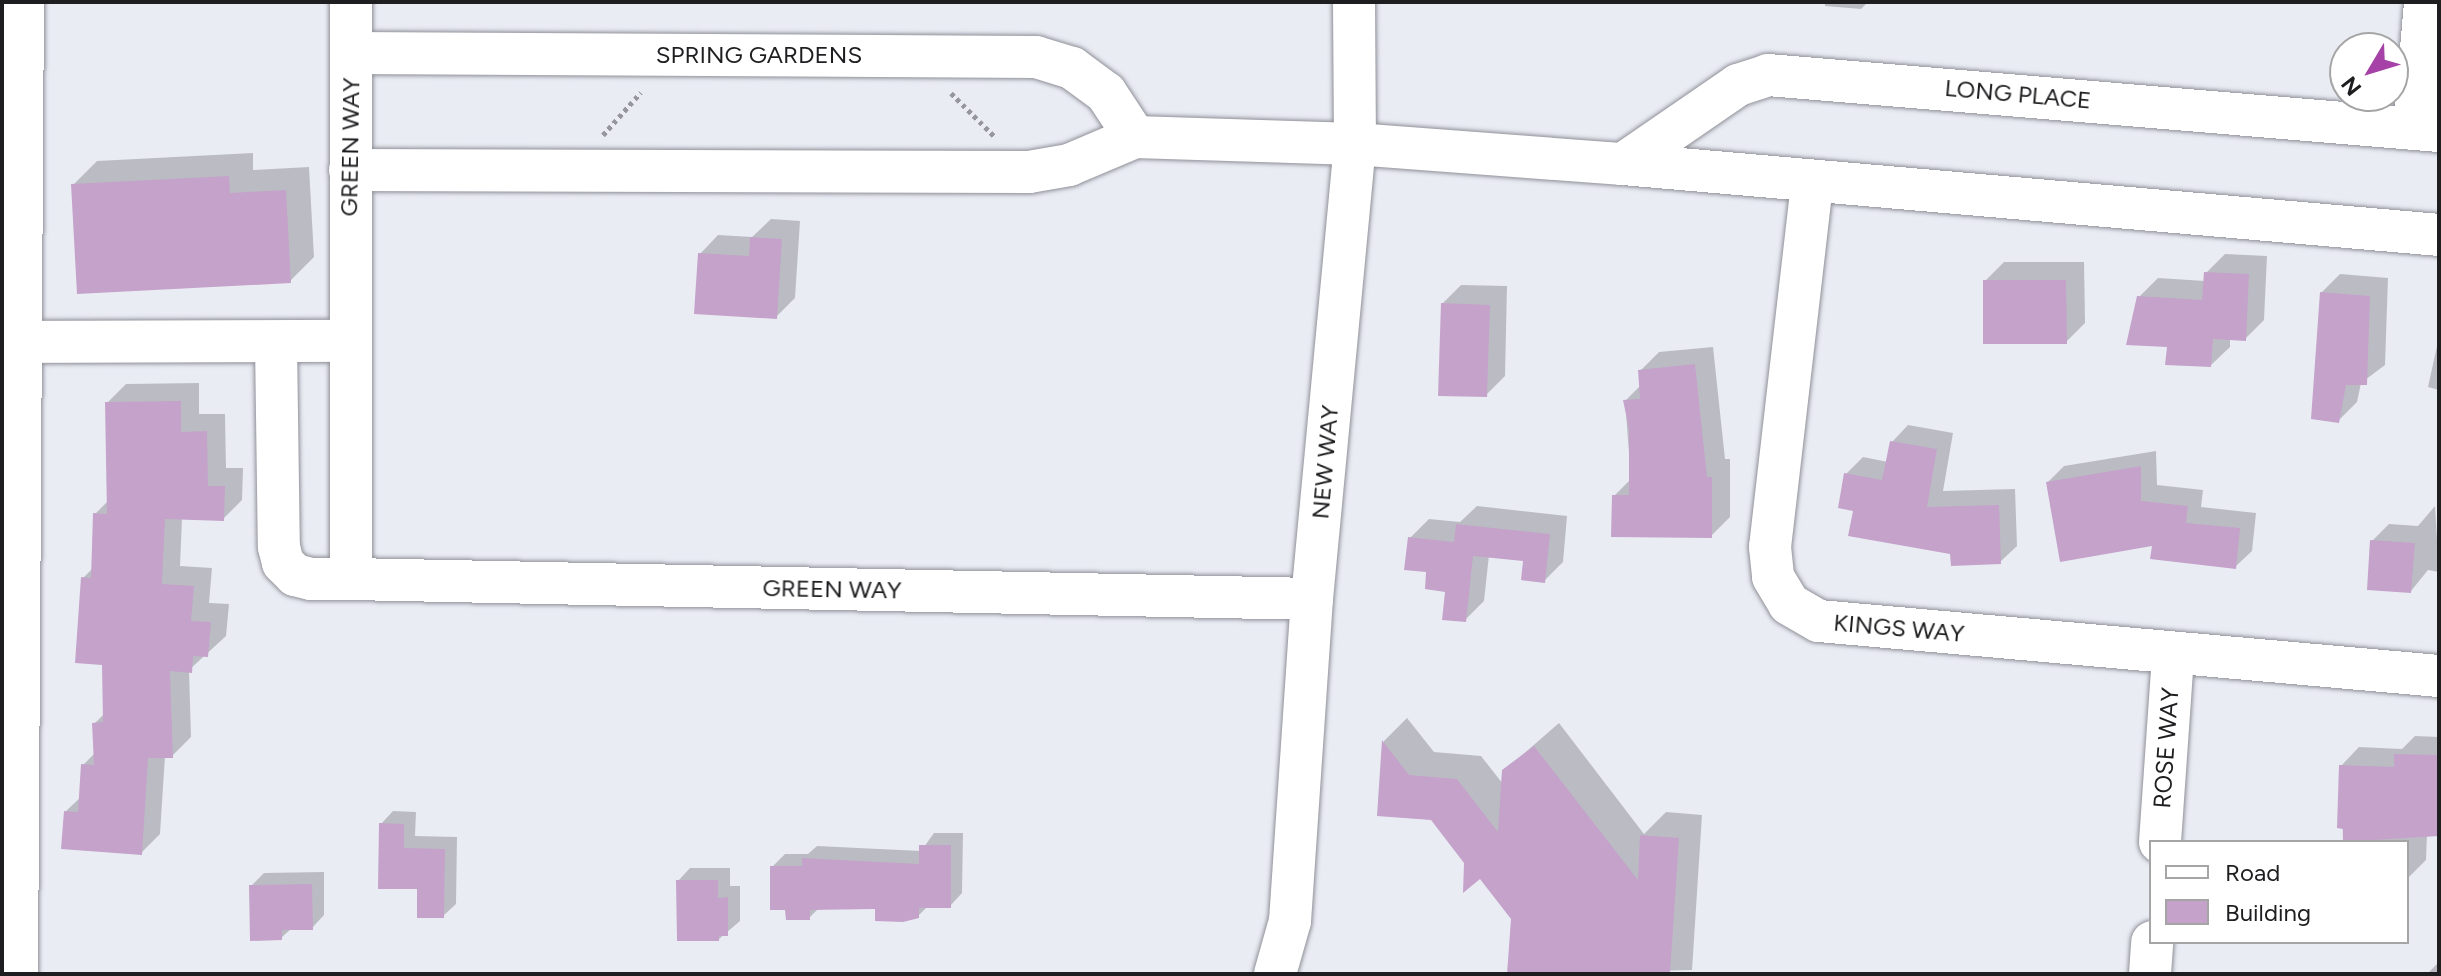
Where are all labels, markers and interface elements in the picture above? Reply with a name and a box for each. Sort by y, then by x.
north arrow [2329,32,2409,112]
street label: SPRING GARDENS [656,41,862,69]
text: N [2335,71,2367,101]
street label: LONG PLACE [1944,73,2092,115]
street label: GREEN WAY [334,77,366,217]
street label: NEW WAY [1306,404,1344,520]
street label: GREEN WAY [762,573,902,605]
street label: KINGS WAY [1832,608,1966,648]
street label: ROSE WAY [2147,687,2185,809]
legend [2149,840,2409,944]
text: Road [2225,858,2280,887]
text: Building [2225,898,2311,927]

